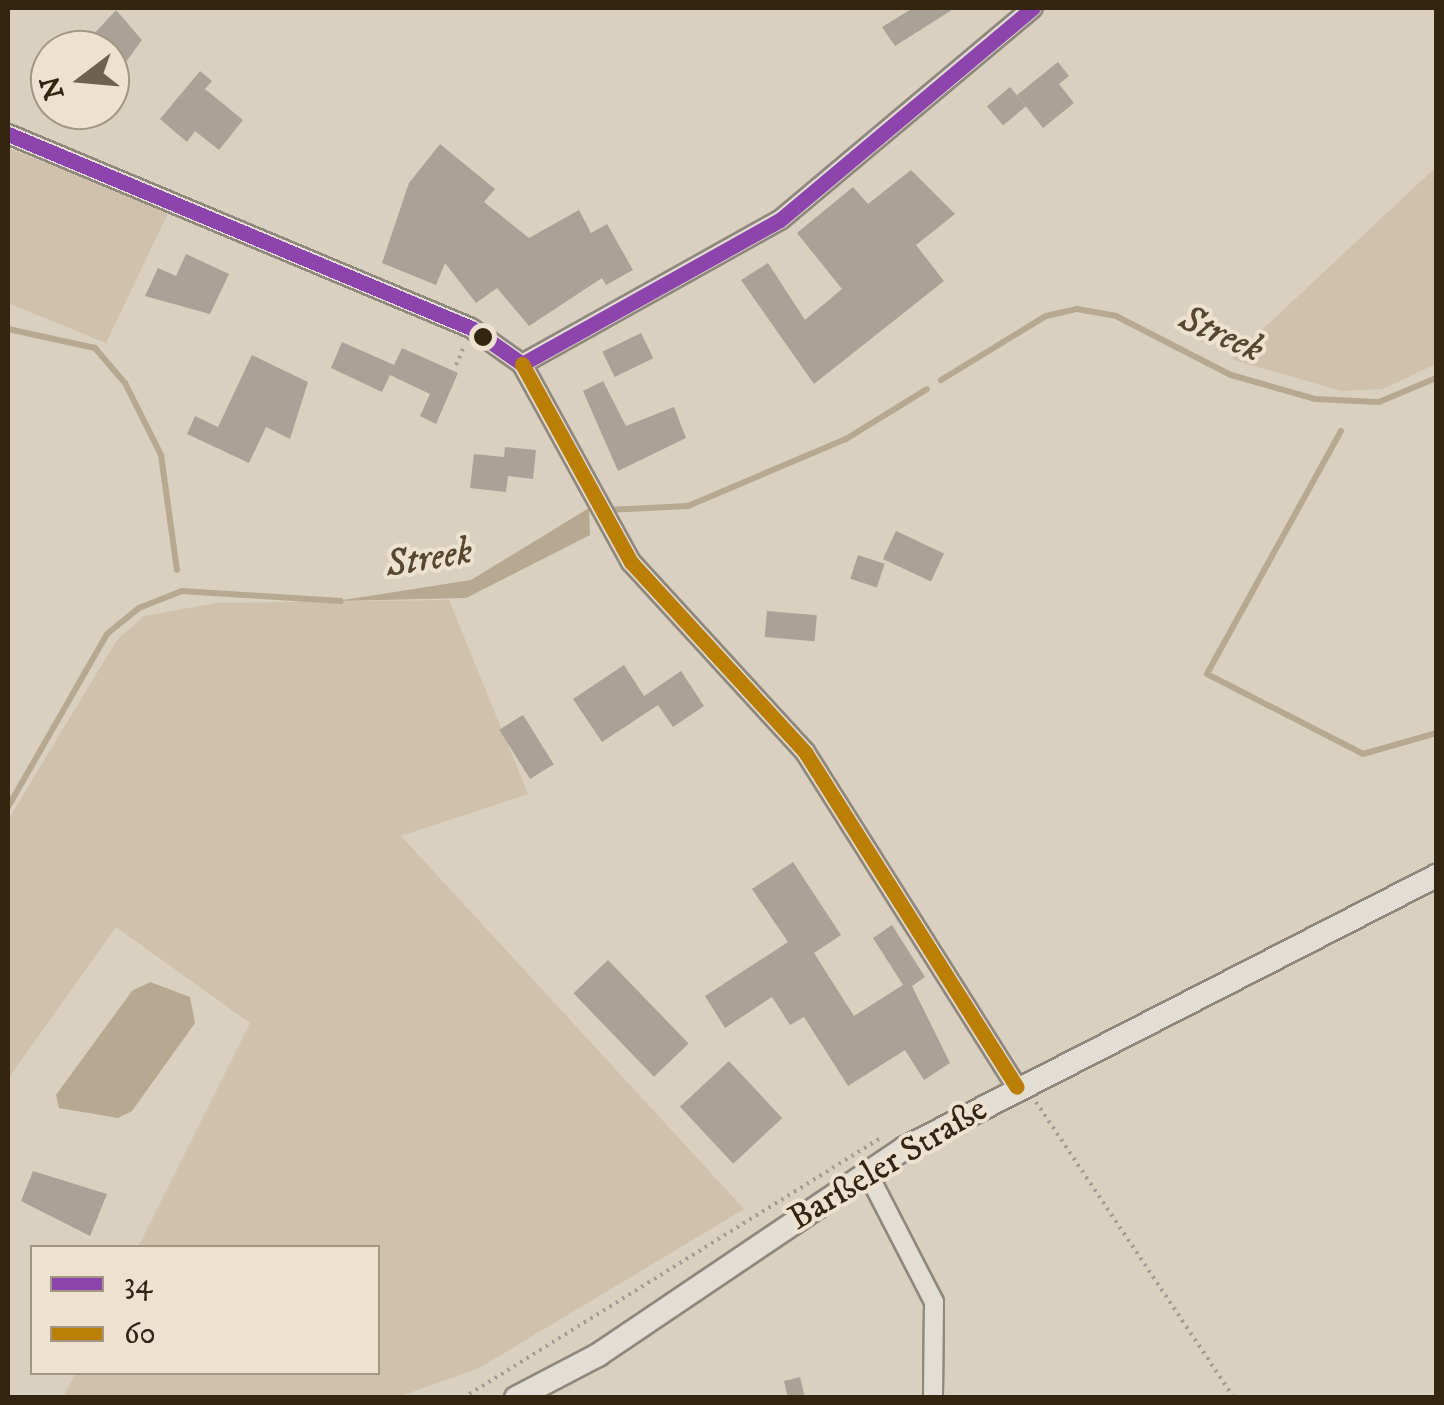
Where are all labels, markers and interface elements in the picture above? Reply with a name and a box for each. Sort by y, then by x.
north arrow [30,30,130,130]
text: N [33,72,73,104]
water label: Streek [1172,296,1270,374]
unlabelled marker [473,327,493,347]
water label: Streek [382,529,476,589]
street label: Barßeler Straße [781,1088,995,1240]
legend [30,1245,380,1375]
text: 34 [124,1266,152,1303]
text: 60 [124,1316,156,1353]

